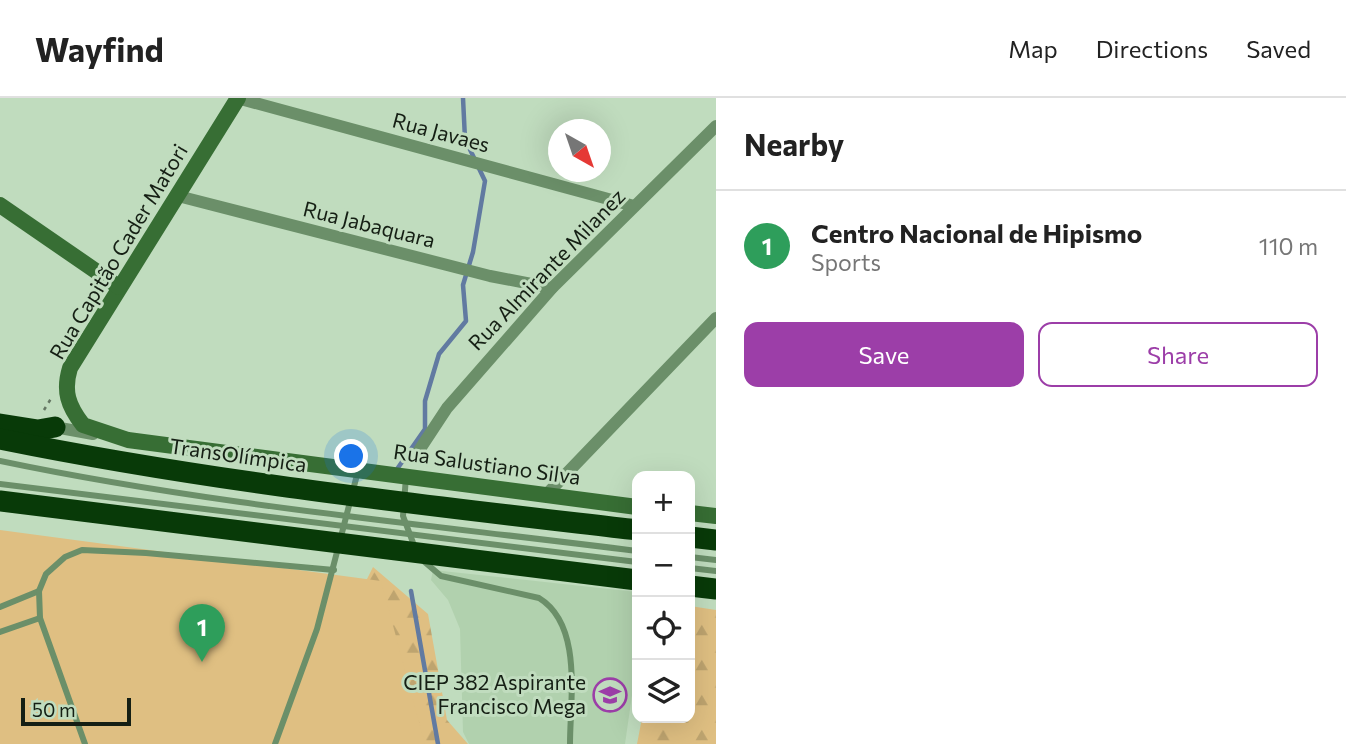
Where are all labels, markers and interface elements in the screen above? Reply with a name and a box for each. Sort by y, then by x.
text: Wayfind [35,28,164,69]
text: Map [1008,34,1058,63]
text: Directions [1096,34,1208,63]
text: Saved [1246,34,1311,63]
street label: Rua Javaes [390,107,493,157]
north arrow [548,119,611,182]
text: Nearby [744,125,844,162]
street label: Rua Capitão Cader Matori [43,139,192,363]
street label: Rua Almirante Milanez [462,183,629,355]
street label: Rua Jabaquara [301,195,438,252]
text: Centro Nacional de Hipismo [811,217,1142,248]
text: 1 [762,232,772,260]
text: 110 m [1259,232,1318,260]
text: Sports [811,248,881,276]
button: Save [744,322,1024,387]
button: Share [1038,322,1318,387]
street label: TransOlímpica [168,433,308,476]
street label: Rua Salustiano Silva [392,438,582,489]
your location [334,439,368,473]
map controls [632,471,695,723]
button: + [632,471,695,534]
button: − [632,534,695,597]
button: locate [632,597,695,660]
pin: 1 [179,604,225,662]
button: layers [632,660,695,723]
place label: CIEP 382 Aspirante Francisco Mega [403,669,586,718]
school or university icon: CIEP 382 Aspirante Francisco Mega [591,676,629,714]
scale bar [21,695,131,727]
text: 50 m [32,698,76,721]

